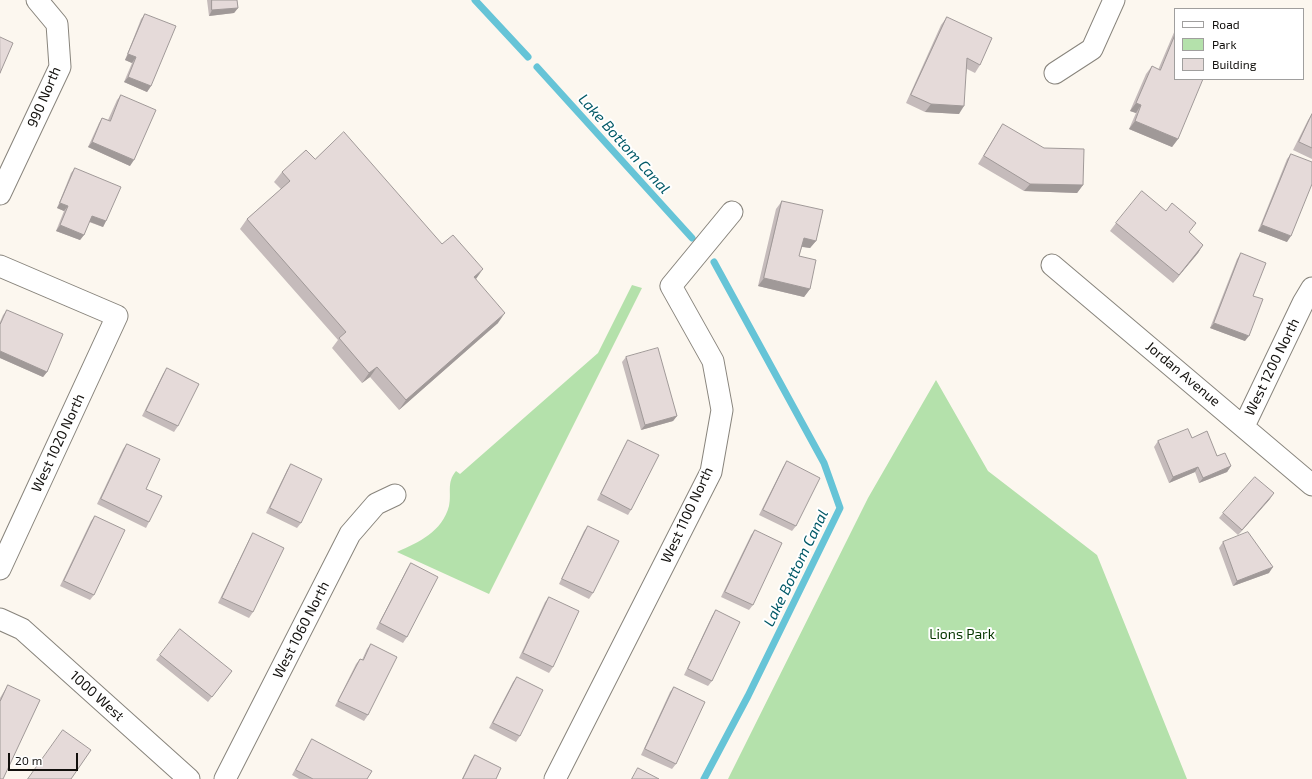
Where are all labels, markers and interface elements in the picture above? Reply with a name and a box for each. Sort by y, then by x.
legend [1174,8,1304,80]
text: Road [1212,17,1240,31]
text: Park [1212,37,1237,51]
text: Building [1212,57,1256,71]
street label: 990 North [24,64,64,130]
water label: Lake Bottom Canal [575,90,673,198]
street label: West 1200 North [1241,315,1303,419]
street label: Jordan Avenue [1142,338,1224,410]
street label: West 1020 North [28,391,88,495]
street label: West 1100 North [657,464,717,566]
water label: Lake Bottom Canal [760,507,832,629]
street label: West 1060 North [269,579,333,681]
park label: Lions Park [929,626,995,642]
street label: 1000 West [66,667,128,725]
scale bar [10,745,80,771]
text: 20 m [15,753,42,767]

